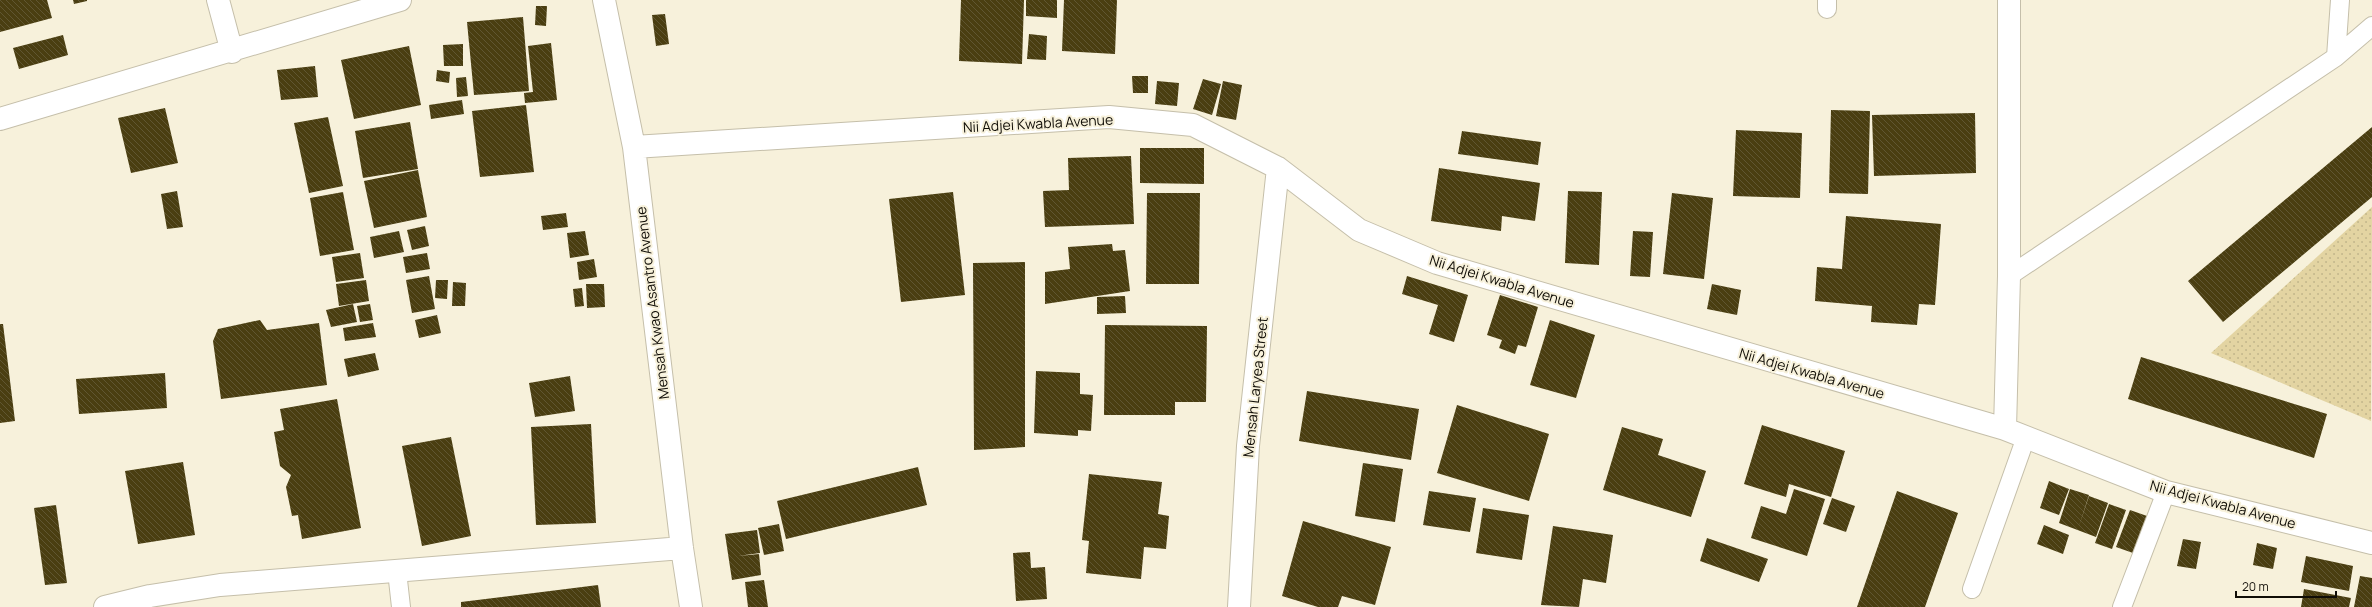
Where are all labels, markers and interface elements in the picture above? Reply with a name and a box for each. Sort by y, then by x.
street label: Nii Adjei Kwabla Avenue [962,110,1114,136]
street label: Mensah Kwao Asantro Avenue [631,206,673,400]
street label: Nii Adjei Kwabla Avenue [1427,250,1577,312]
street label: Mensah Laryea Street [1238,315,1272,458]
street label: Nii Adjei Kwabla Avenue [1737,343,1887,403]
street label: Nii Adjei Kwabla Avenue [2148,475,2298,533]
scale bar [2236,573,2336,599]
text: 20 m [2242,578,2269,595]

